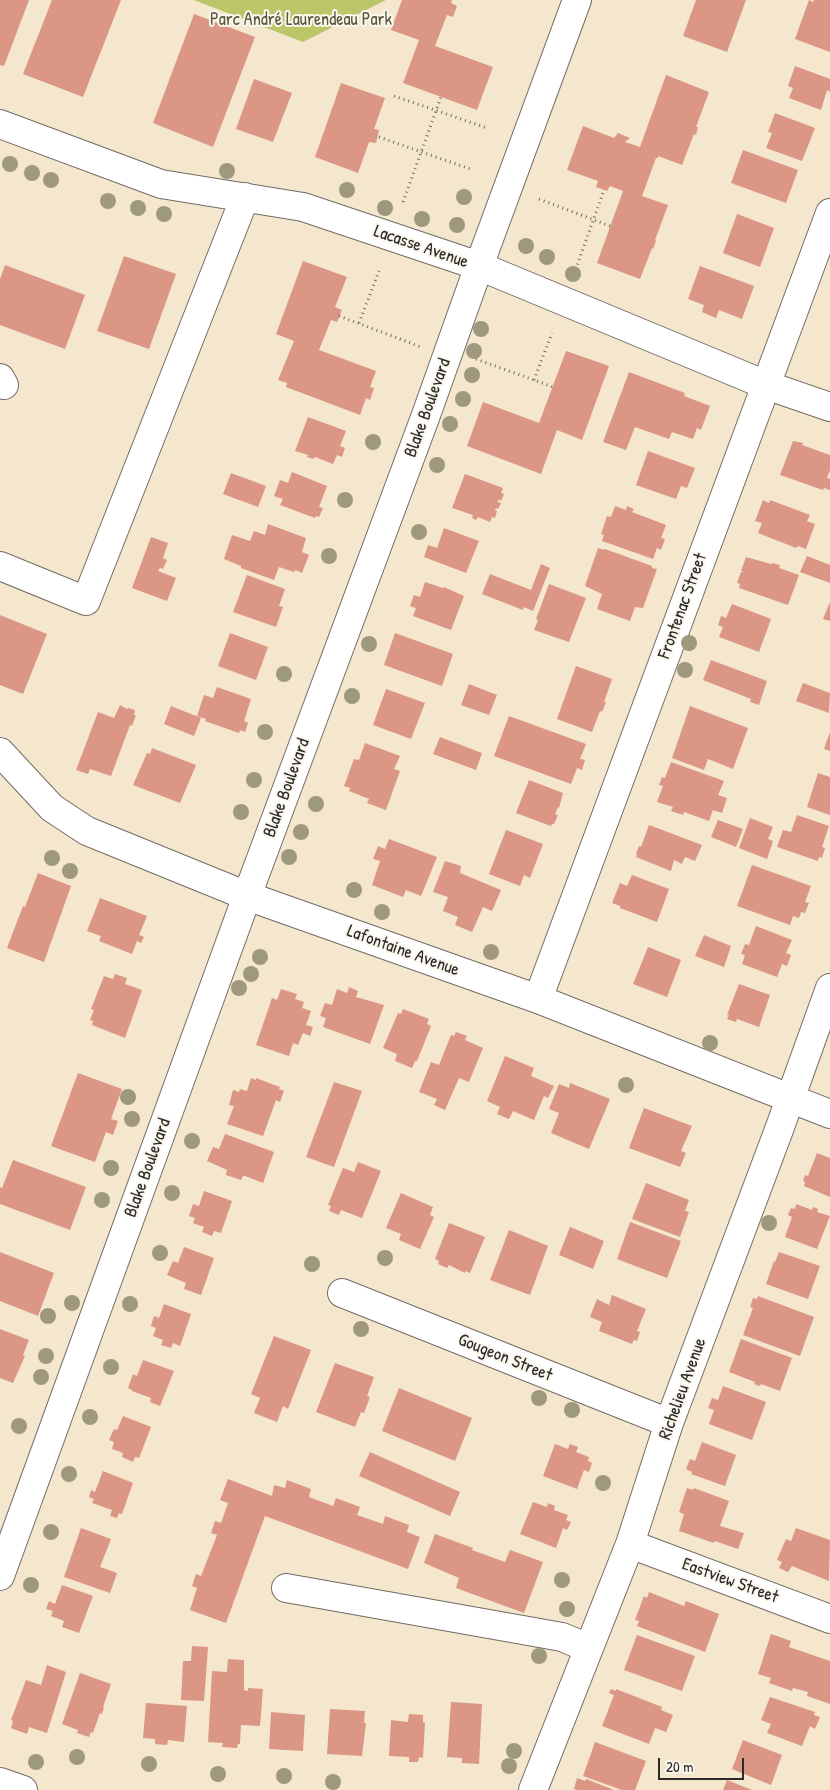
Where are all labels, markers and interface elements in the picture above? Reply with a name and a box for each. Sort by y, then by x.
park label: Parc André Laurendeau Park [210,9,392,31]
street label: Lacasse Avenue [371,221,471,273]
street label: Blake Boulevard [400,356,456,460]
street label: Frontenac Street [654,550,712,662]
street label: Blake Boulevard [259,736,315,840]
street label: Lafontaine Avenue [344,921,462,981]
street label: Blake Boulevard [120,1116,176,1220]
street label: Gougeon Street [455,1329,555,1387]
street label: Richelieu Avenue [655,1335,711,1443]
street label: Eastview Street [679,1554,781,1608]
scale bar [660,1748,746,1780]
text: 20 m [666,1756,693,1777]

